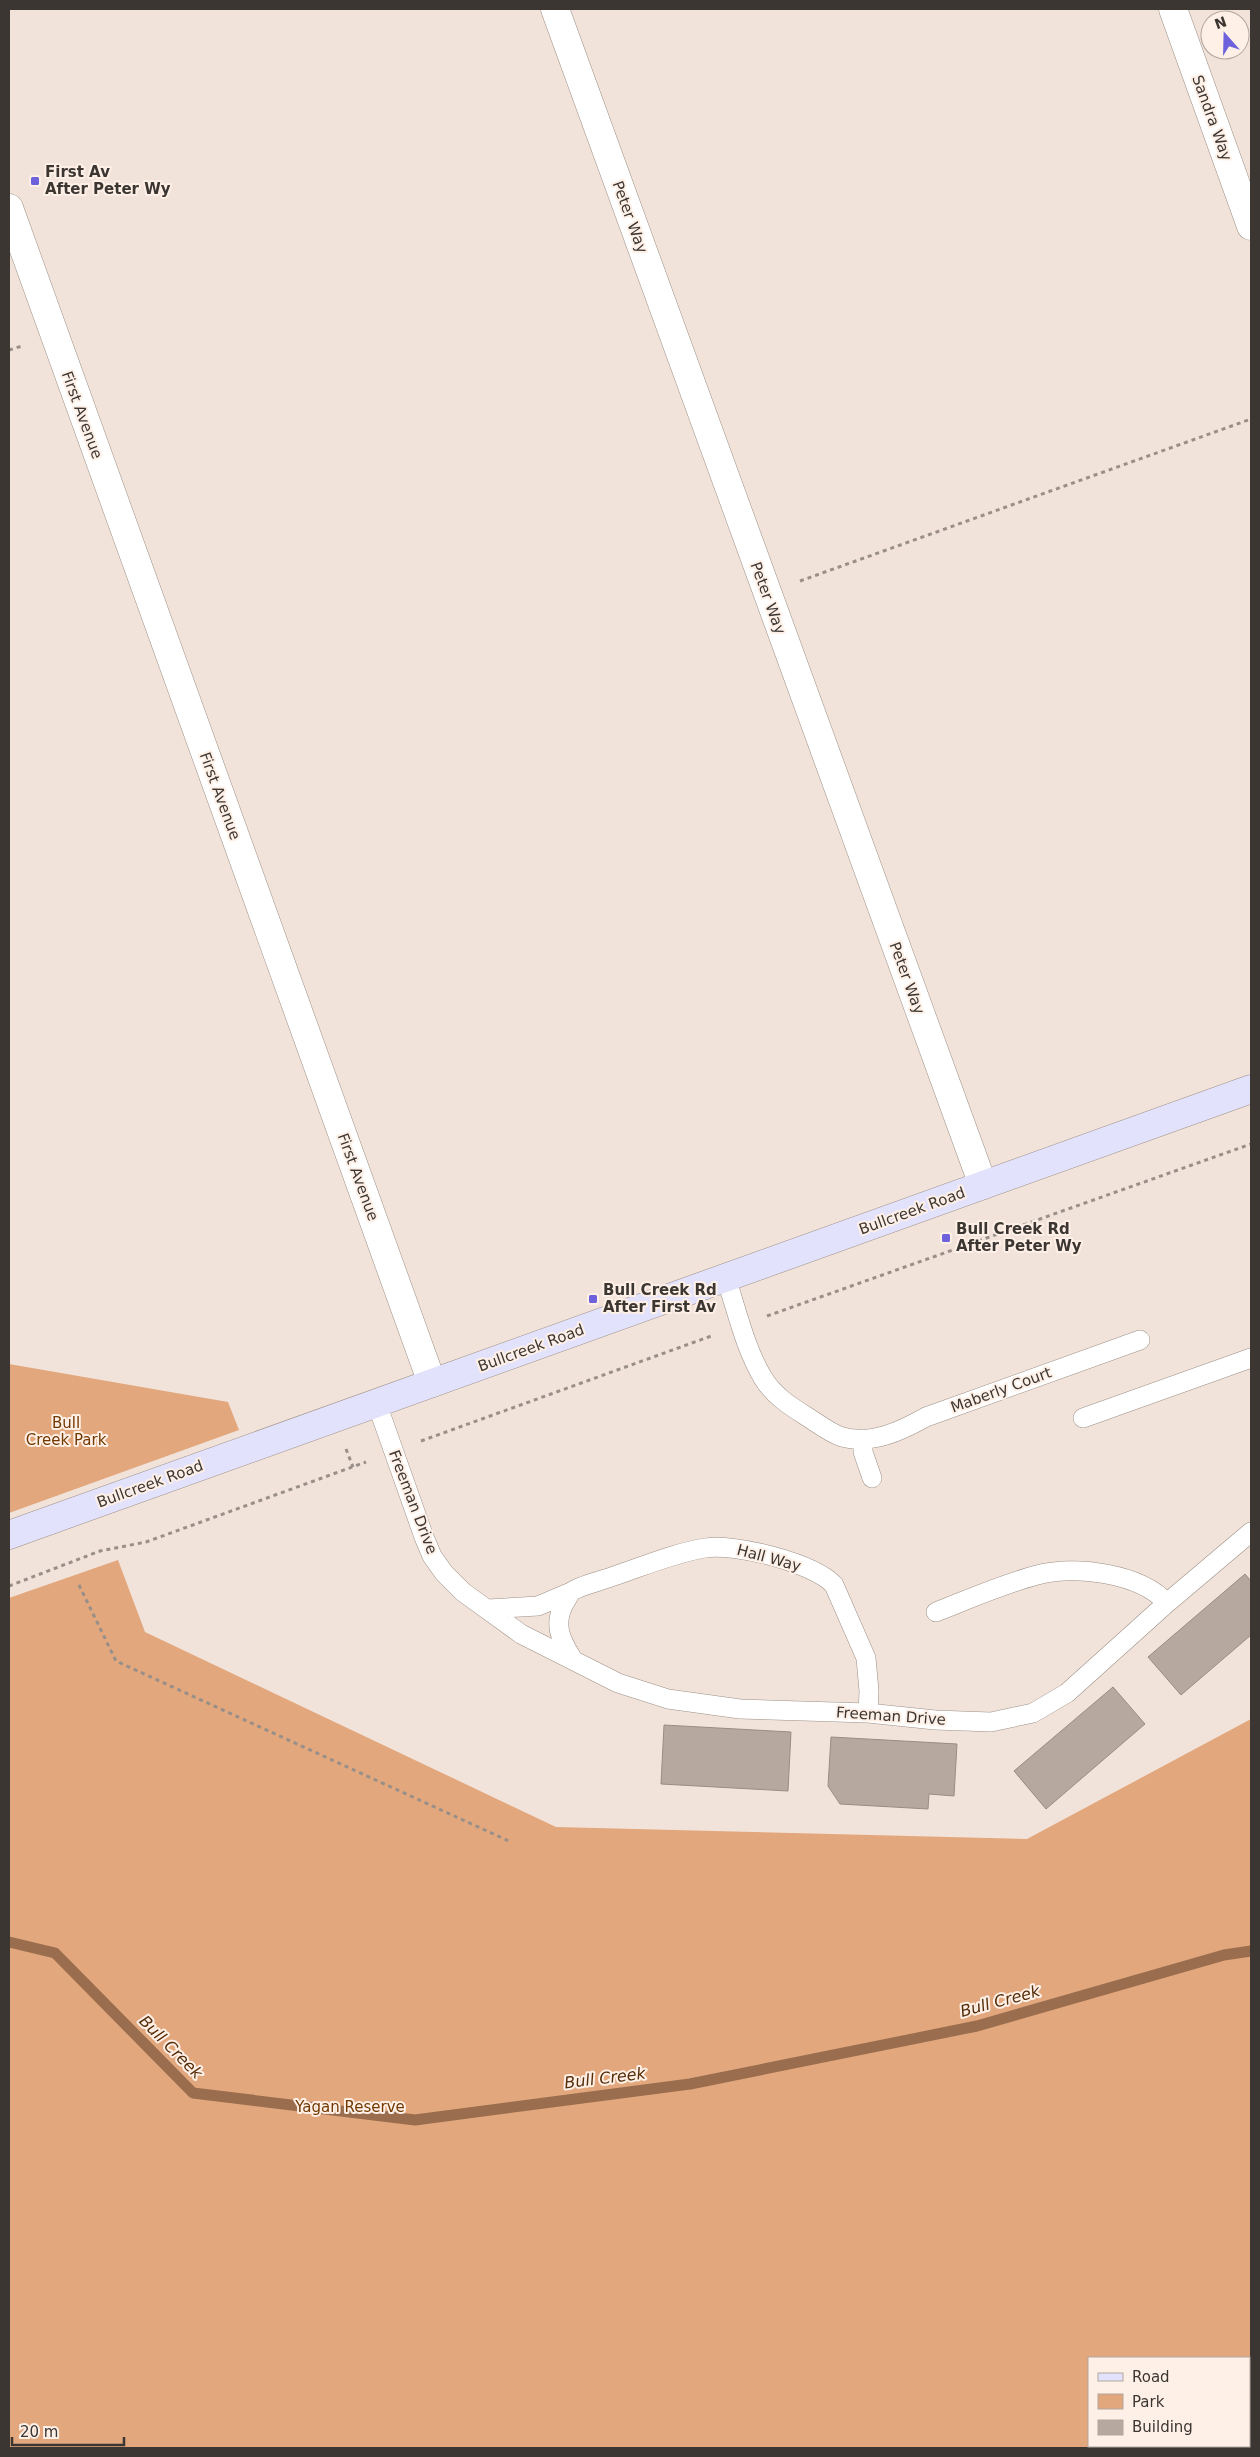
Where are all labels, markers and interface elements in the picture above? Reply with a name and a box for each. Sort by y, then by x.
north arrow [1200,10,1250,60]
text: N [1212,13,1229,32]
street label: Sandra Way [1188,73,1236,163]
place label: First Av After Peter Wy [45,163,171,198]
marker: First Av After Peter Wy [29,175,41,187]
street label: Peter Way [609,178,651,256]
street label: First Avenue [58,369,106,461]
street label: Peter Way [747,559,789,637]
street label: First Avenue [196,750,244,842]
street label: Peter Way [886,939,928,1017]
street label: First Avenue [334,1131,382,1223]
street label: Bullcreek Road [856,1183,968,1239]
place label: Bull Creek Rd After Peter Wy [956,1220,1082,1255]
marker: Bull Creek Rd After Peter Wy [940,1232,952,1244]
place label: Bull Creek Rd After First Av [603,1281,717,1316]
marker: Bull Creek Rd After First Av [587,1293,599,1305]
street label: Bullcreek Road [475,1320,587,1376]
street label: Maberly Court [948,1363,1054,1417]
park label: Bull Creek Park [26,1414,107,1449]
street label: Freeman Drive [385,1447,441,1557]
street label: Bullcreek Road [94,1456,206,1512]
street label: Hall Way [735,1541,803,1575]
street label: Freeman Drive [836,1703,946,1729]
water label: Bull Creek [958,1981,1043,2021]
water label: Bull Creek [135,2011,207,2083]
water label: Bull Creek [563,2063,647,2092]
park label: Yagan Reserve [294,2098,405,2116]
legend [1088,2357,1250,2447]
text: Road [1132,2368,1170,2386]
text: Park [1132,2393,1165,2411]
scale bar [12,2414,125,2446]
text: Building [1132,2418,1193,2436]
text: 20 m [20,2423,58,2441]

